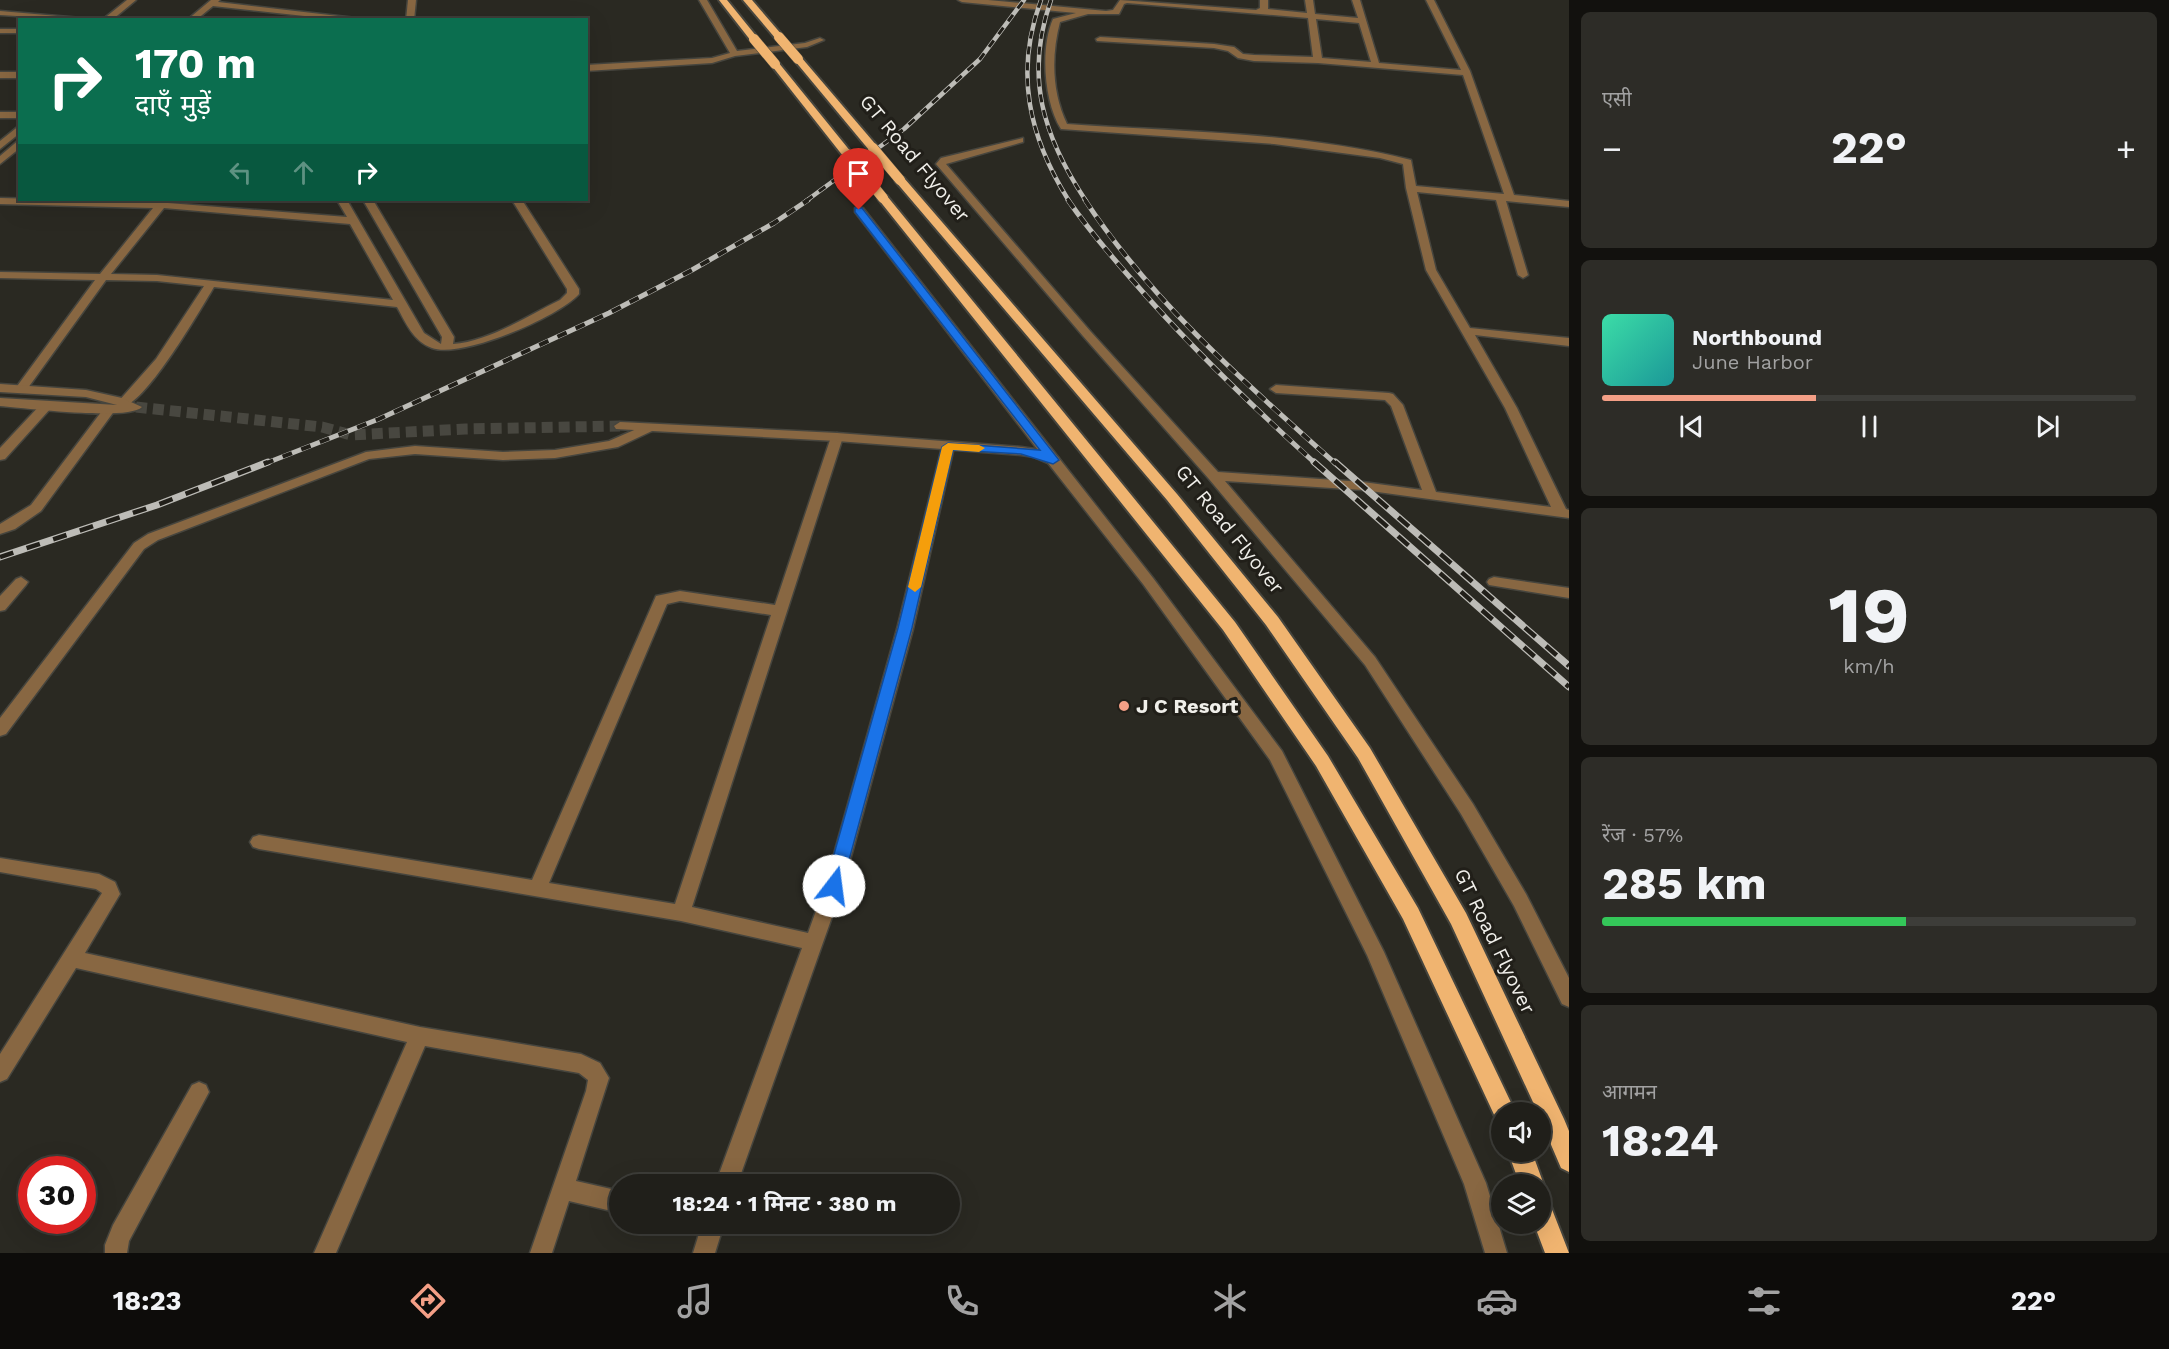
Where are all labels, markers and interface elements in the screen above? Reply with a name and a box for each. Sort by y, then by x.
text: 170 m [135,39,256,88]
icon: right [36,42,114,120]
text: एसी [1602,87,1632,111]
text: दाएँ मुड़ें [135,89,211,121]
street label: GT Road Flyover [855,90,975,226]
text: 22° [1831,121,1907,174]
text: − [1602,129,1622,168]
text: + [2116,129,2136,168]
pin [833,148,884,210]
icon: left [224,156,257,189]
icon: ahead [287,156,320,189]
icon: right [350,156,383,189]
icon: arrive [842,157,875,190]
text: Northbound [1692,325,1822,350]
text: June Harbor [1692,350,1813,374]
icon: previous [1675,410,1708,443]
icon: pause [1853,410,1886,443]
icon: next [2031,410,2064,443]
street label: GT Road Flyover [1171,460,1289,598]
text: 19 [1828,569,1910,661]
text: km/h [1843,654,1895,678]
place label: J C Resort [1136,694,1239,718]
marker: J C Resort [1117,699,1131,713]
text: रेंज · 57% [1602,823,1683,847]
position arrow [802,854,866,918]
text: 285 km [1602,857,1766,910]
street label: GT Road Flyover [1449,864,1541,1018]
text: आगमन [1602,1080,1657,1104]
map controls [1491,1102,1551,1234]
button: sound [1491,1102,1551,1162]
text: 18:24 [1602,1114,1719,1167]
speed limit sign: 30 [18,1156,96,1234]
button: layers [1491,1174,1551,1234]
text: 18:24 · 1 मिनट · 380 m [673,1191,896,1216]
icon: directions [407,1280,449,1322]
icon: music [674,1280,716,1322]
icon: phone [941,1280,983,1322]
icon: climate [1209,1280,1251,1322]
icon: car [1476,1280,1518,1322]
icon: filters [1743,1280,1785,1322]
text: 18:23 [113,1285,181,1317]
text: 22° [2011,1285,2056,1317]

